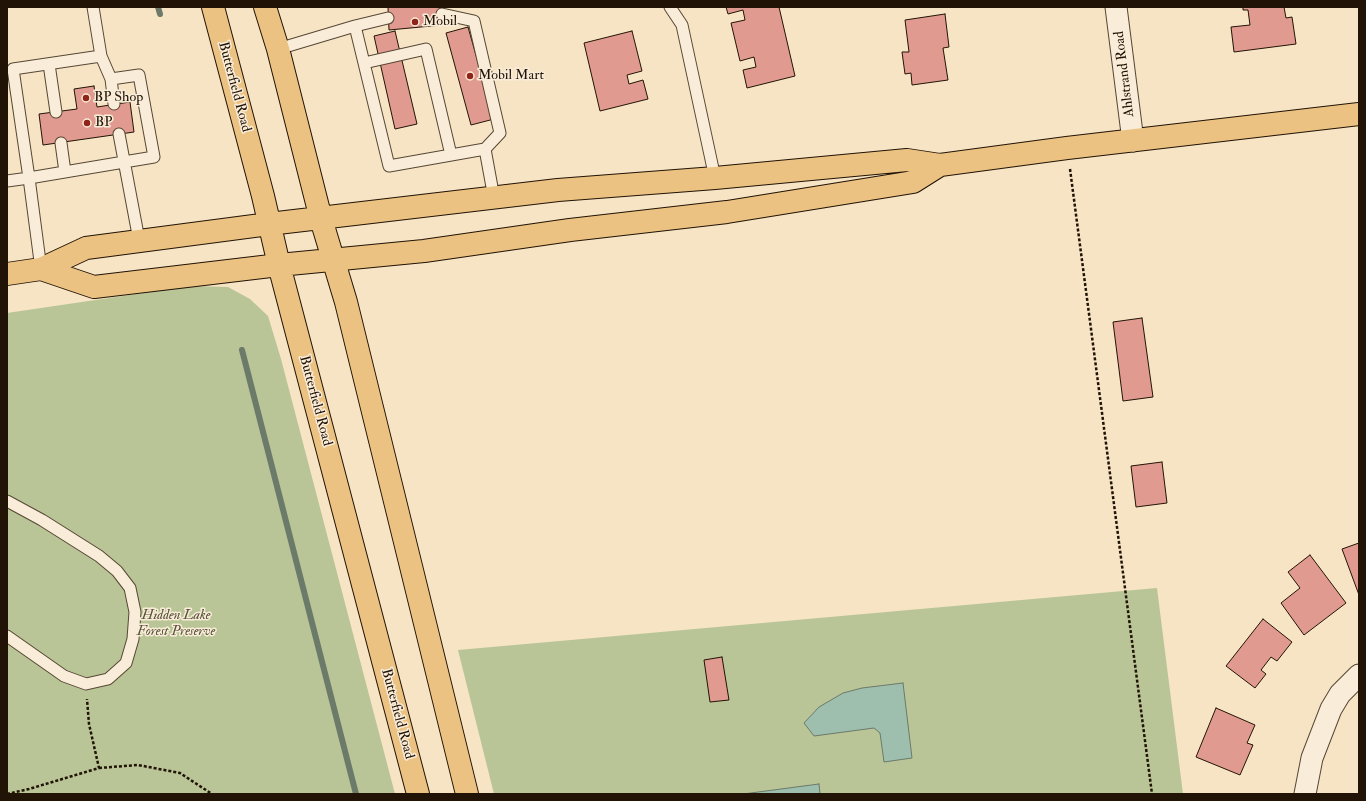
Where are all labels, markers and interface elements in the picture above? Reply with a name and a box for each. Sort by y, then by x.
place label: Mobil [423,14,457,30]
marker: Mobil [410,17,420,27]
street label: Ahlstrand Road [1111,30,1139,118]
street label: Butterfield Road [214,40,254,134]
place label: Mobil Mart [478,68,544,84]
marker: Mobil Mart [465,71,475,81]
place label: BP Shop [94,90,143,106]
marker: BP Shop [81,93,91,103]
place label: BP [95,115,112,131]
marker: BP [82,118,92,128]
street label: Butterfield Road [295,354,335,448]
park label: Hidden Lake Forest Preserve [137,608,215,640]
street label: Butterfield Road [377,667,417,761]

